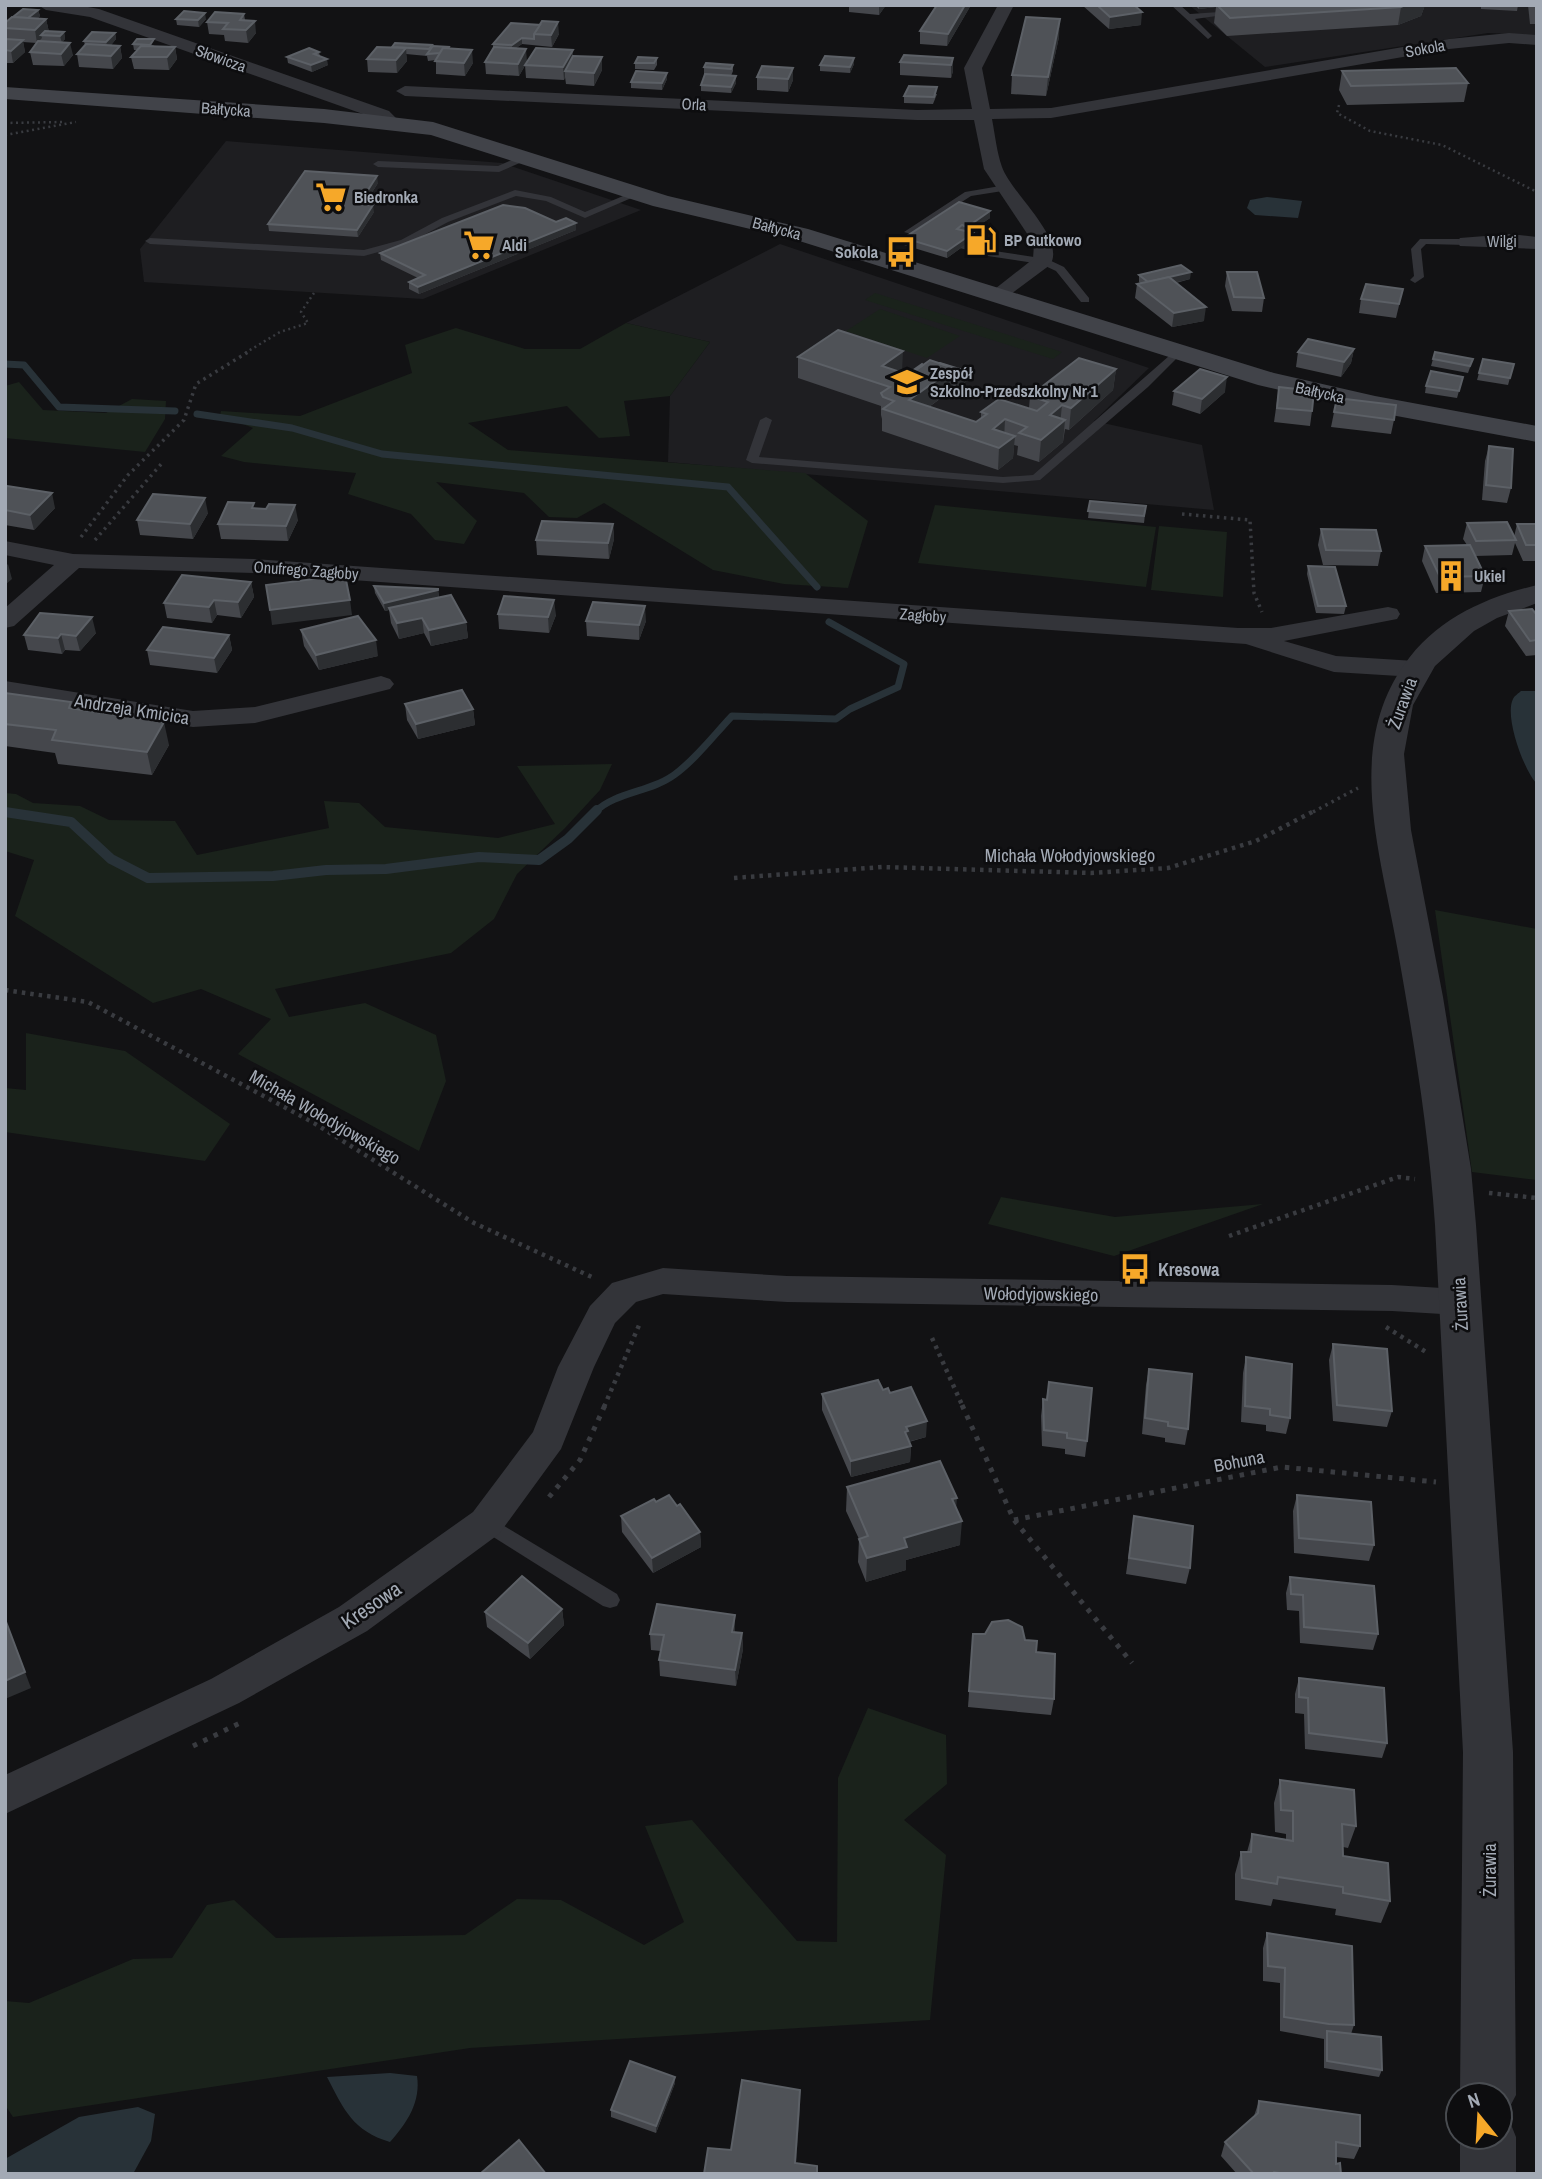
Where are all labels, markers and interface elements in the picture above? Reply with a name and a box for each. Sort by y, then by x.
street label: Sokola [1403,34,1447,62]
street label: Słowicza [193,39,250,78]
street label: Orla [681,92,708,116]
street label: Bałtycka [200,96,252,122]
supermarket icon: Biedronka [314,180,348,214]
place label: Biedronka [354,186,419,208]
street label: Bałtycka [750,211,804,245]
fuel station icon: BP Gutkowo [964,223,998,257]
supermarket icon: Aldi [462,228,496,262]
place label: BP Gutkowo [1004,229,1082,251]
street label: Wilgi [1487,230,1517,252]
place label: Aldi [502,234,527,256]
bus stop icon: Sokola [884,235,918,269]
place label: Sokola [835,241,879,263]
place label: Zespół Szkolno-Przedszkolny Nr 1 [930,362,1098,402]
school or university icon: Zespół Szkolno-Przedszkolny Nr 1 [890,365,924,399]
street label: Bałtycka [1293,376,1347,408]
street label: Onufrego Zagłoby [253,555,360,585]
building icon: Ukiel [1434,559,1468,593]
place label: Ukiel [1474,565,1505,587]
street label: Zagłoby [899,602,947,628]
street label: Żurawia [1381,674,1423,732]
street label: Andrzeja Kmicica [72,687,191,730]
street label: Michała Wołodyjowskiego [985,843,1155,868]
street label: Michała Wołodyjowskiego [245,1064,405,1170]
bus stop icon: Kresowa [1118,1252,1152,1286]
place label: Kresowa [1158,1257,1220,1282]
street label: Żurawia [1446,1277,1474,1331]
street label: Wołodyjowskiego [983,1281,1099,1307]
street label: Bohuna [1212,1444,1266,1478]
street label: Kresowa [335,1574,407,1636]
street label: Żurawia [1477,1843,1502,1897]
north arrow [1444,2081,1514,2151]
text: N [1464,2086,1483,2114]

